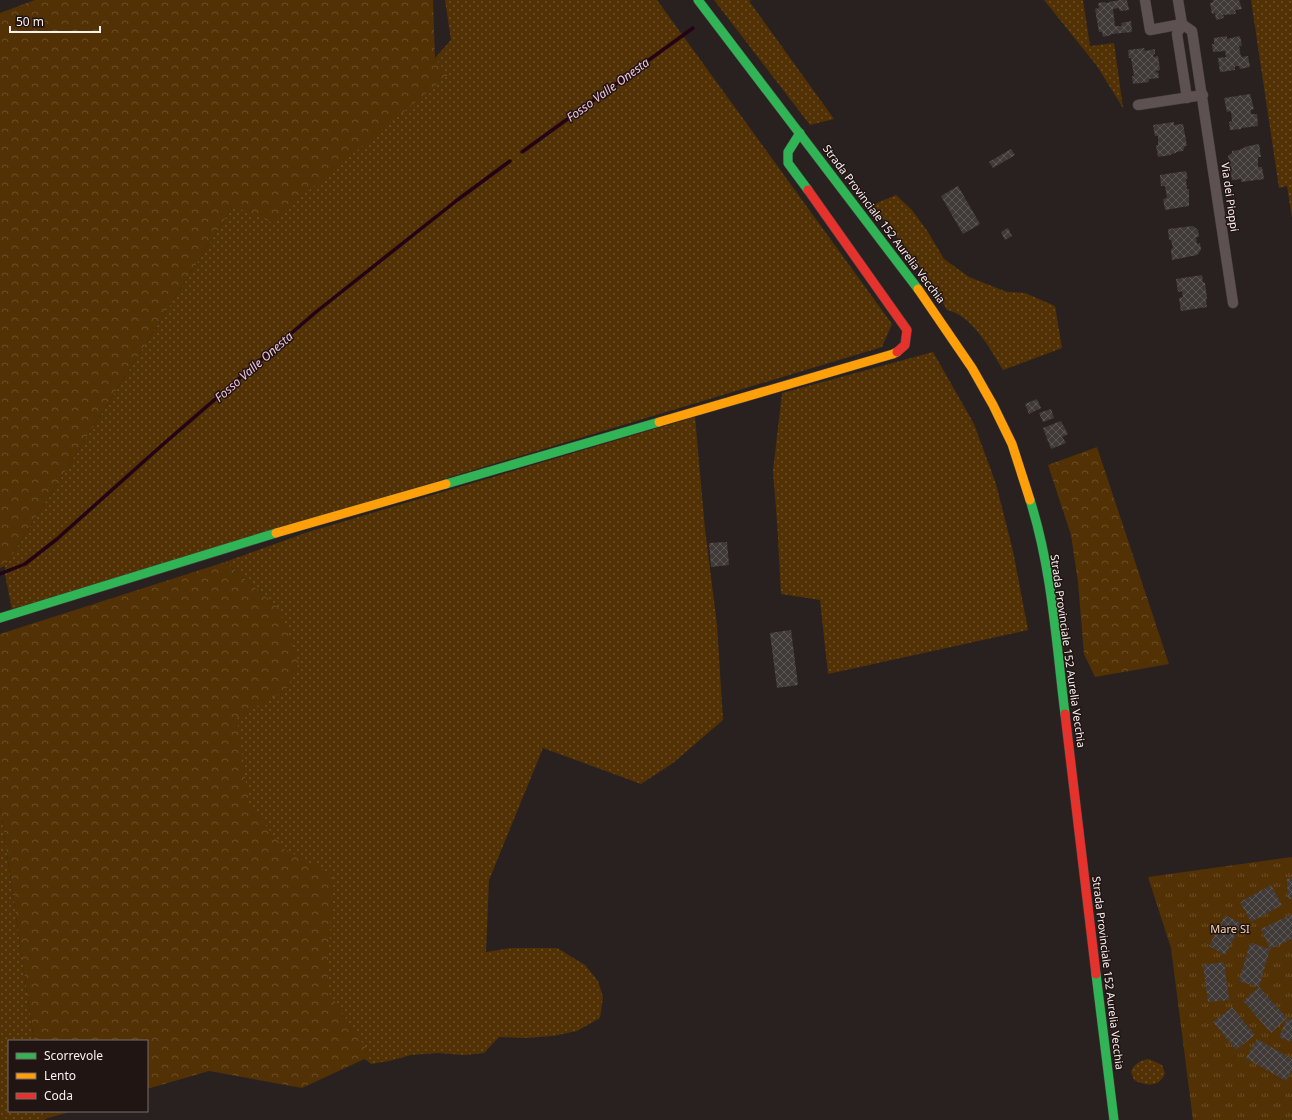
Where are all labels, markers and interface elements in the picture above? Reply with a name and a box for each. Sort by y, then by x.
scale bar [10,8,100,34]
text: 50 m [16,13,44,30]
water label: Fosso Valle Onesta [563,54,653,126]
street label: Strada Provinciale 152 Aurelia Vecchia [820,141,949,306]
street label: Via dei Pioppi [1218,161,1243,232]
water label: Fosso Valle Onesta [211,328,297,405]
street label: Strada Provinciale 152 Aurelia Vecchia [1048,553,1089,748]
street label: Strada Provinciale 152 Aurelia Vecchia [1089,875,1128,1071]
park label: Mare SI [1210,921,1250,936]
legend [8,1040,148,1112]
text: Scorrevole [44,1047,103,1064]
text: Lento [44,1067,76,1084]
text: Coda [44,1087,73,1104]

